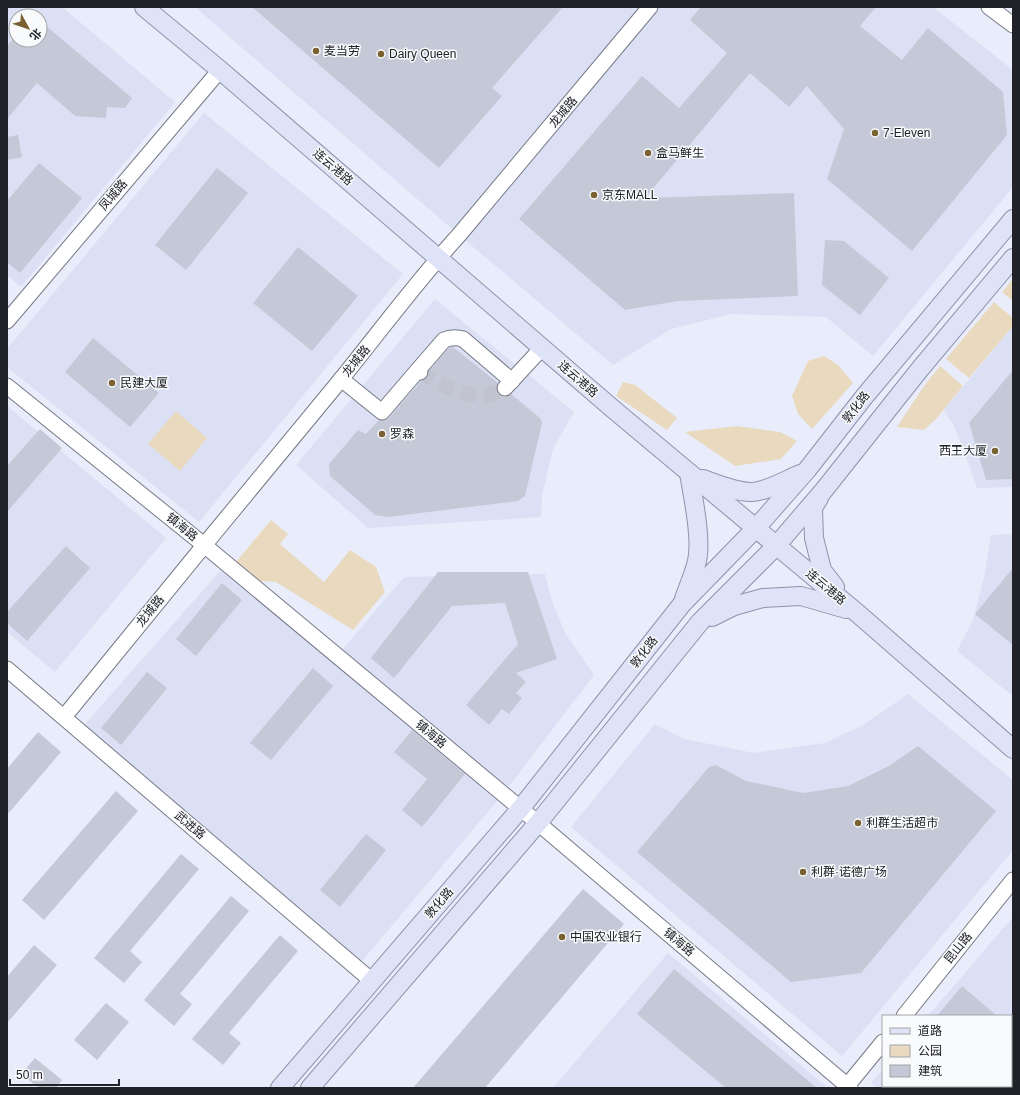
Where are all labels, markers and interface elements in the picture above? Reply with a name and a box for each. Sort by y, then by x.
north arrow [8,8,48,48]
text: 北 [28,26,44,42]
place label: 麦当劳 [324,44,360,58]
marker: 麦当劳 [311,46,321,56]
place label: Dairy Queen [389,47,456,61]
marker: Dairy Queen [376,49,386,59]
street label: 龙城路 [546,94,580,130]
place label: 7-Eleven [883,126,930,140]
marker: 7-Eleven [870,128,880,138]
street label: 连云港路 [310,146,356,188]
place label: 盒马鲜生 [656,146,704,160]
marker: 盒马鲜生 [643,148,653,158]
street label: 凤城路 [96,177,130,213]
place label: 京东MALL [602,188,658,202]
marker: 京东MALL [589,190,599,200]
street label: 龙城路 [339,343,373,379]
street label: 连云港路 [555,358,601,400]
place label: 民建大厦 [120,376,168,390]
marker: 民建大厦 [107,378,117,388]
street label: 敦化路 [839,389,873,425]
place label: 罗森 [390,427,414,441]
marker: 罗森 [377,429,387,439]
place label: 西王大厦 [939,444,987,458]
marker: 西王大厦 [990,446,1000,456]
street label: 镇海路 [164,510,200,544]
street label: 连云港路 [803,566,849,608]
street label: 龙城路 [133,593,167,629]
street label: 敦化路 [627,634,661,670]
street label: 镇海路 [413,717,449,751]
street label: 武进路 [172,808,208,842]
place label: 利群生活超市 [866,816,938,830]
marker: 利群生活超市 [853,818,863,828]
place label: 利群·诺德广场 [811,865,887,879]
marker: 利群·诺德广场 [798,867,808,877]
street label: 敦化路 [422,885,456,921]
street label: 镇海路 [661,925,697,959]
place label: 中国农业银行 [570,930,642,944]
street label: 昆山路 [941,930,975,966]
marker: 中国农业银行 [557,932,567,942]
legend [882,1015,1012,1087]
text: 道路 [918,1024,942,1038]
text: 公园 [918,1044,942,1058]
scale bar [10,1061,119,1087]
text: 建筑 [918,1064,942,1078]
text: 50 m [16,1068,43,1082]

